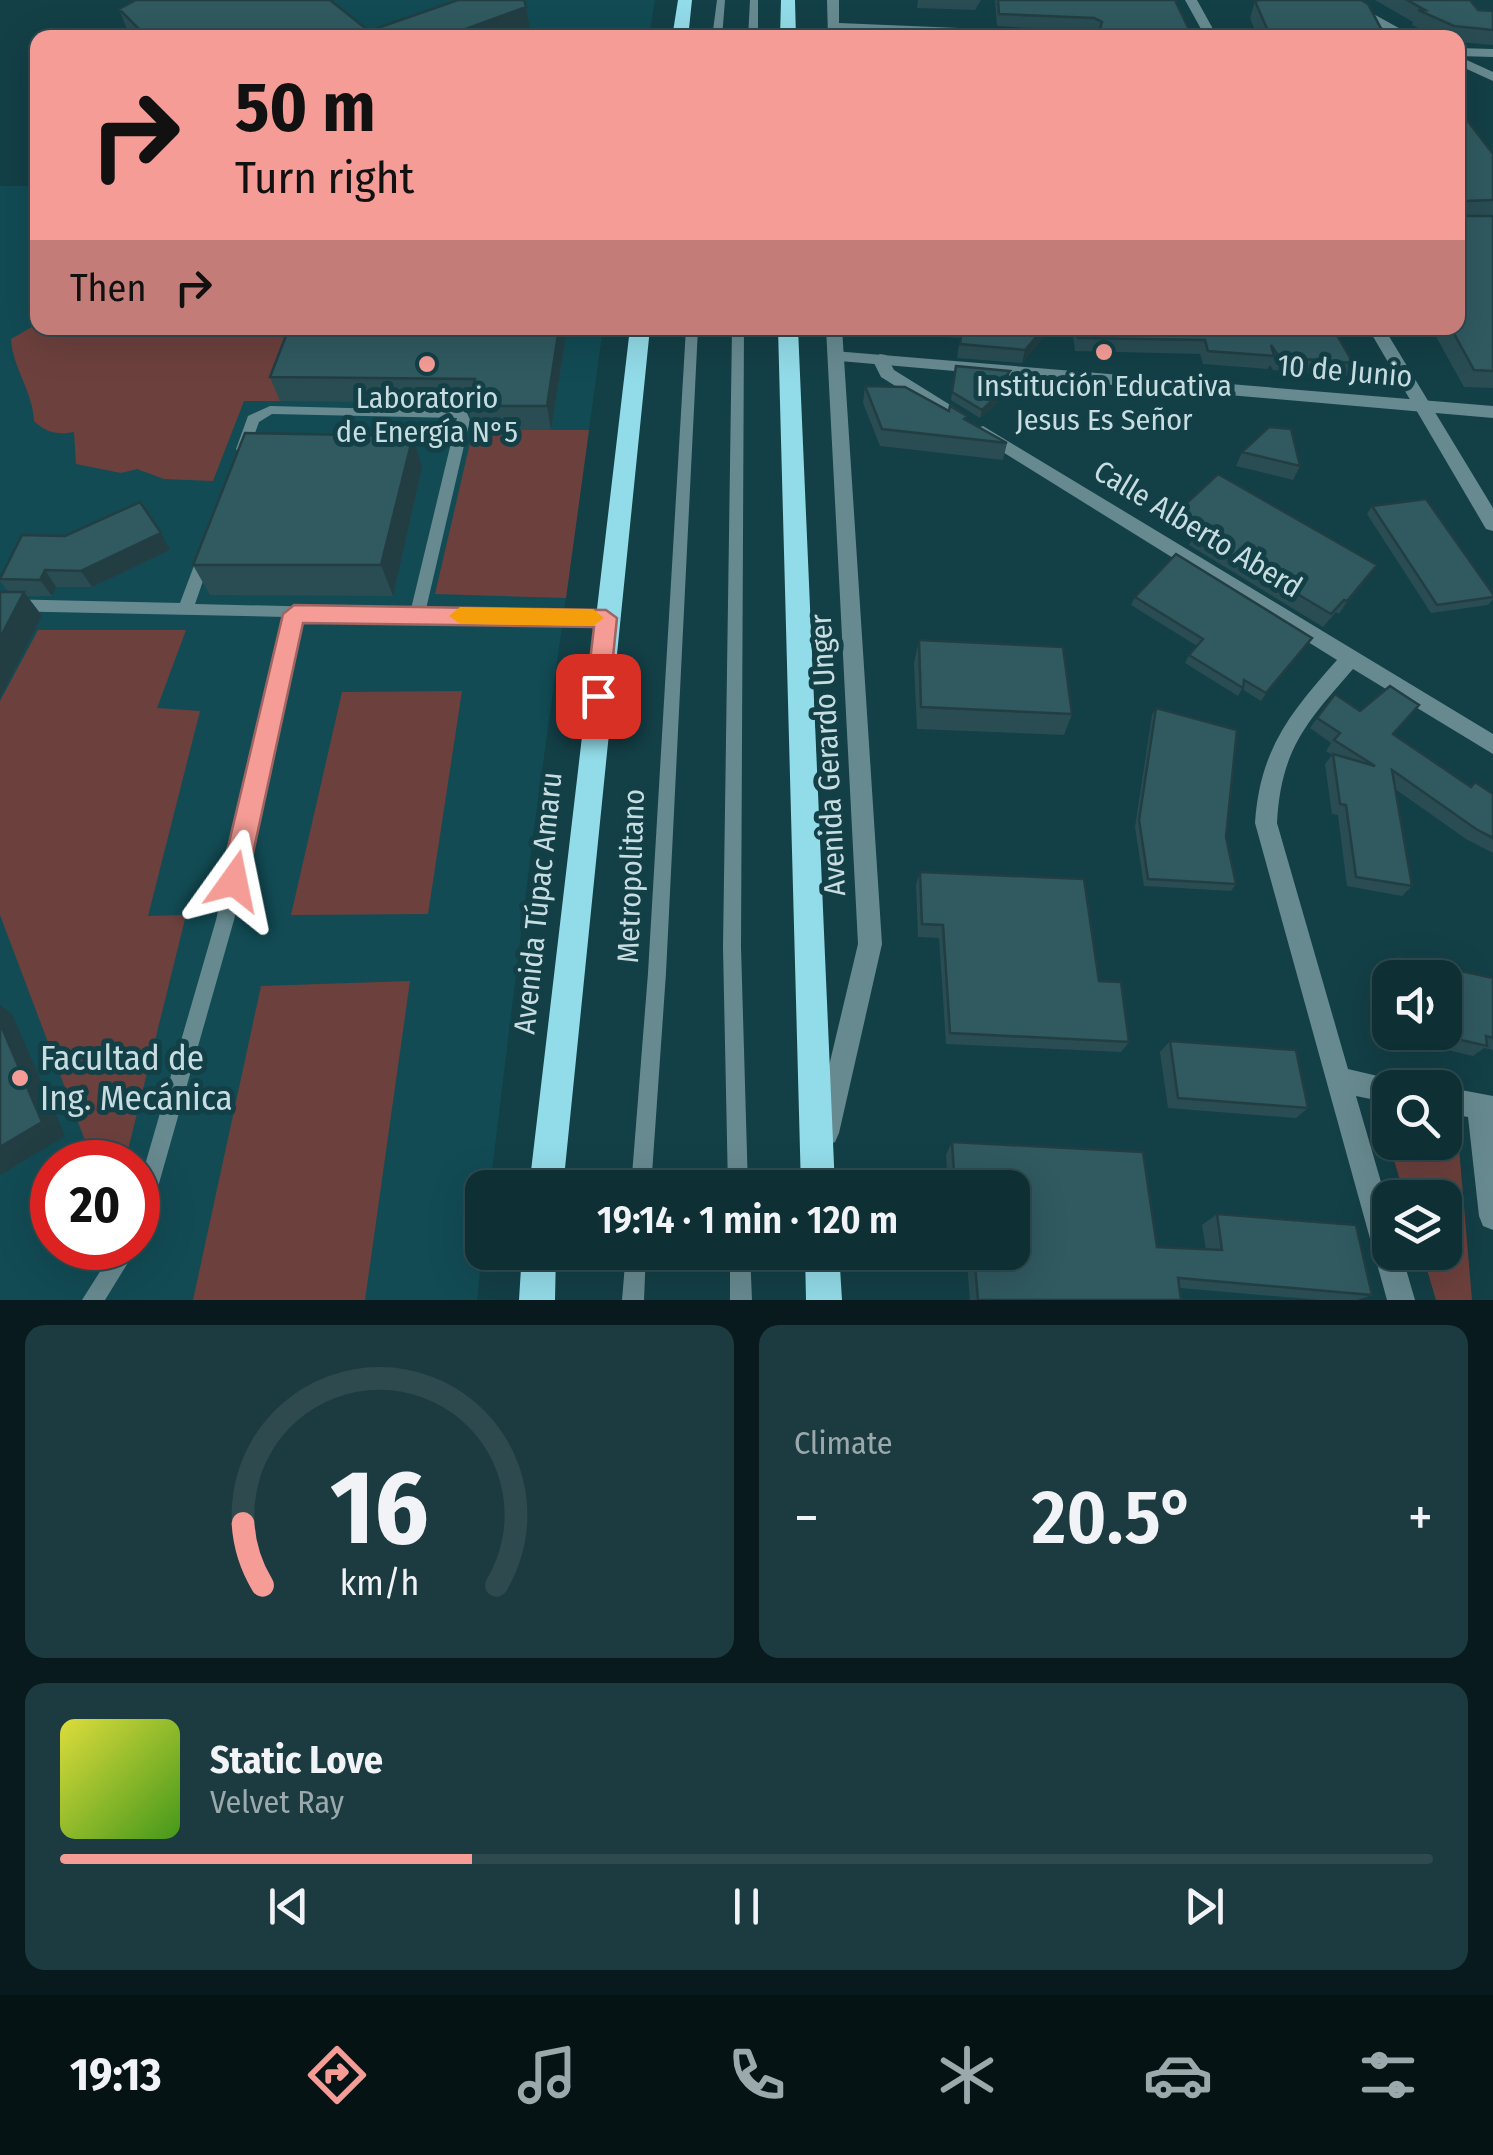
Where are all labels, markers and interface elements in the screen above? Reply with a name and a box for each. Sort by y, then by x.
text: 50 m [235,66,376,150]
icon: right [70,70,200,200]
text: Turn right [235,151,414,205]
icon: right [166,260,221,315]
text: Then [70,265,146,311]
marker: Institución Educativa Jesus Es Señor [1093,341,1115,363]
street label: 10 de Junio [1276,347,1414,395]
marker: Laboratorio de Energía N°5 [416,353,438,375]
place label: Institución Educativa Jesus Es Señor [976,368,1232,438]
place label: Laboratorio de Energía N°5 [336,380,518,450]
street label: Calle Alberto Aberd [1087,453,1309,605]
street label: Avenida Gerardo Unger [803,613,853,897]
pin [556,654,641,739]
icon: arrive [571,669,626,724]
street label: Avenida Túpac Amaru [506,770,570,1036]
street label: Metropolitano [610,788,652,964]
position arrow [182,829,286,933]
map controls [1372,960,1462,1270]
button: sound [1372,960,1462,1050]
place label: Facultad de Ing. Mecánica [40,1037,233,1119]
marker: Facultad de Ing. Mecánica [9,1067,31,1089]
button: search [1372,1070,1462,1160]
speed limit sign: 20 [30,1140,160,1270]
button: layers [1372,1180,1462,1270]
text: 19:14 · 1 min · 120 m [597,1197,898,1243]
text: Climate [794,1424,893,1462]
text: 16 [330,1446,429,1571]
text: 20.5° [1032,1473,1195,1563]
text: − [794,1485,819,1551]
text: + [1408,1485,1433,1551]
text: km/h [340,1562,419,1604]
text: Static Love [210,1737,383,1783]
text: Velvet Ray [210,1783,344,1821]
icon: previous [261,1879,316,1934]
icon: pause [719,1879,774,1934]
icon: next [1177,1879,1232,1934]
icon: directions [302,2040,372,2110]
icon: music [512,2040,582,2110]
icon: phone [722,2040,792,2110]
icon: climate [932,2040,1002,2110]
icon: car [1143,2040,1213,2110]
icon: filters [1353,2040,1423,2110]
text: 19:13 [70,2048,162,2102]

